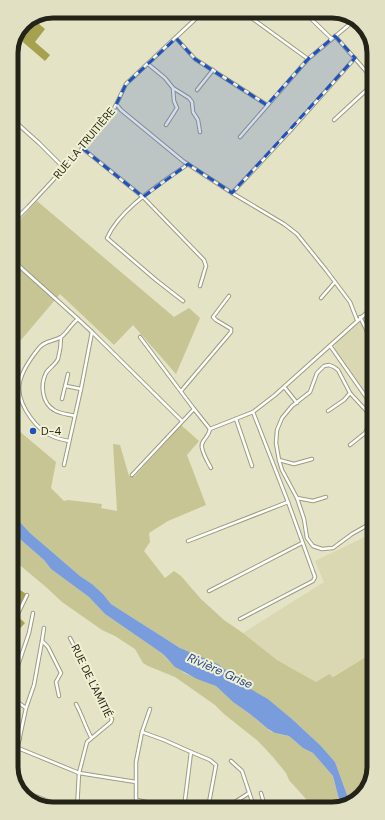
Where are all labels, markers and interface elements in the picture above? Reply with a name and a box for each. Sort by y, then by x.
street label: RUE LA TRUITIÈRE [50,104,118,182]
place label: D-4 [41,424,62,438]
marker: D-4 [28,426,38,436]
street label: RUE DE L'AMITIÉ [68,642,116,720]
water label: Rivière Grise [185,649,255,693]

